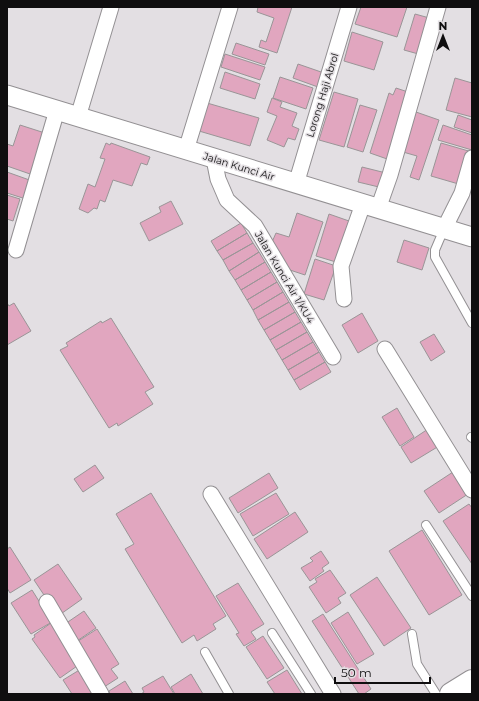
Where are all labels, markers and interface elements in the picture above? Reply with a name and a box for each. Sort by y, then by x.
north arrow [423,16,463,56]
text: N [439,19,447,33]
street label: Lorong Haji Abrol [303,51,341,139]
street label: Jalan Kunci Air [201,149,276,184]
street label: Jalan Kunci Air 1/KU4 [251,228,317,326]
scale bar [335,659,430,685]
text: 50 m [341,665,372,680]

